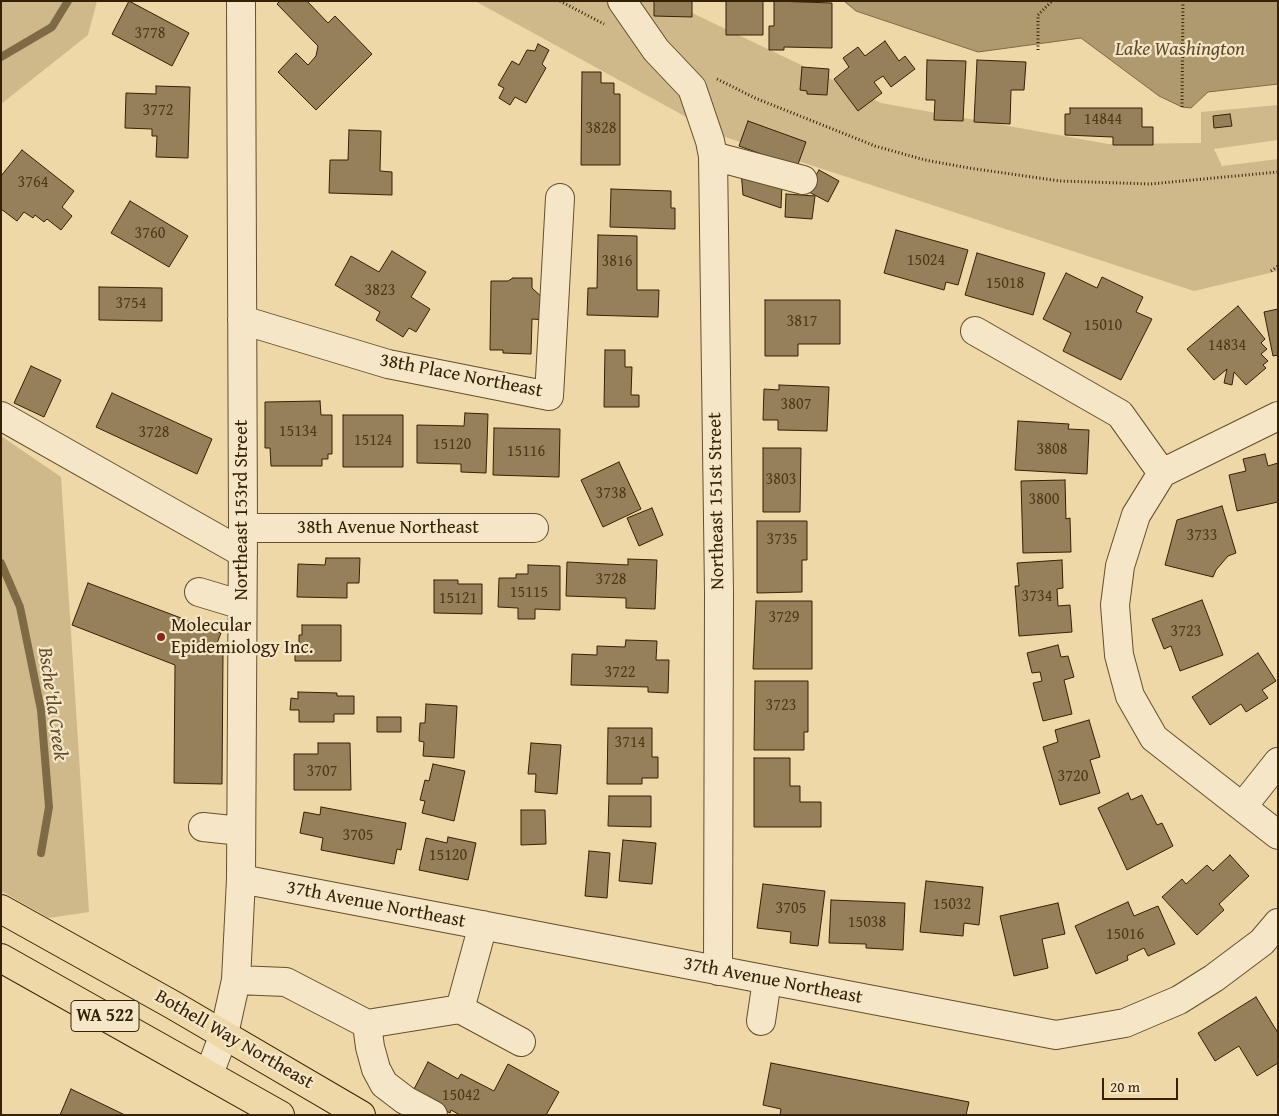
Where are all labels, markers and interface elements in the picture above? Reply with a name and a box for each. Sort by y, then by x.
house number: 3778 [135,24,165,44]
water label: Lake Washington [1115,38,1245,62]
house number: 3772 [143,101,173,121]
house number: 14844 [1084,110,1122,130]
house number: 3828 [586,119,616,139]
house number: 3764 [18,173,48,193]
house number: 3760 [135,224,165,244]
house number: 15024 [907,251,945,271]
house number: 3816 [602,252,632,272]
house number: 15018 [986,274,1024,294]
house number: 3823 [365,281,395,301]
house number: 3754 [116,294,146,314]
house number: 3817 [787,312,817,332]
house number: 15010 [1084,316,1122,336]
house number: 14834 [1208,336,1246,356]
street label: 38th Place Northeast [378,349,544,403]
house number: 3807 [781,395,811,415]
street label: Northeast 151st Street [704,412,730,590]
street label: Northeast 153rd Street [231,419,253,601]
house number: 15134 [279,422,317,442]
house number: 3728 [139,423,169,443]
house number: 15124 [354,431,392,451]
house number: 15120 [433,435,471,455]
house number: 3808 [1037,440,1067,460]
house number: 15116 [507,442,545,462]
house number: 3803 [766,470,796,490]
house number: 3738 [596,484,626,504]
house number: 3800 [1029,490,1059,510]
street label: 38th Avenue Northeast [297,517,479,539]
house number: 3733 [1187,526,1217,546]
house number: 3735 [767,530,797,550]
house number: 3728 [596,570,626,590]
house number: 15115 [510,583,548,603]
house number: 3734 [1022,587,1052,607]
house number: 15121 [439,589,477,609]
house number: 3729 [769,608,799,628]
place label: Molecular Epidemiology Inc. [171,615,313,659]
house number: 3723 [1171,622,1201,642]
marker: Molecular Epidemiology Inc. [155,631,167,643]
water label: Bsche'tla Creek [32,646,72,762]
house number: 3722 [605,663,635,683]
house number: 3723 [766,696,796,716]
house number: 3714 [615,733,645,753]
house number: 3707 [307,762,337,782]
house number: 3720 [1058,767,1088,787]
house number: 3705 [343,826,373,846]
house number: 15120 [429,846,467,866]
street label: 37th Avenue Northeast [285,876,467,934]
house number: 15032 [933,895,971,915]
house number: 3705 [776,899,806,919]
house number: 15038 [848,913,886,933]
house number: 15016 [1106,925,1144,945]
street label: 37th Avenue Northeast [682,952,864,1010]
street label: Bothell Way Northeast [151,985,317,1095]
road number: WA 522 [71,1000,139,1032]
scale bar [1104,1068,1180,1100]
text: 20 m [1110,1076,1140,1097]
house number: 15042 [442,1086,480,1106]

